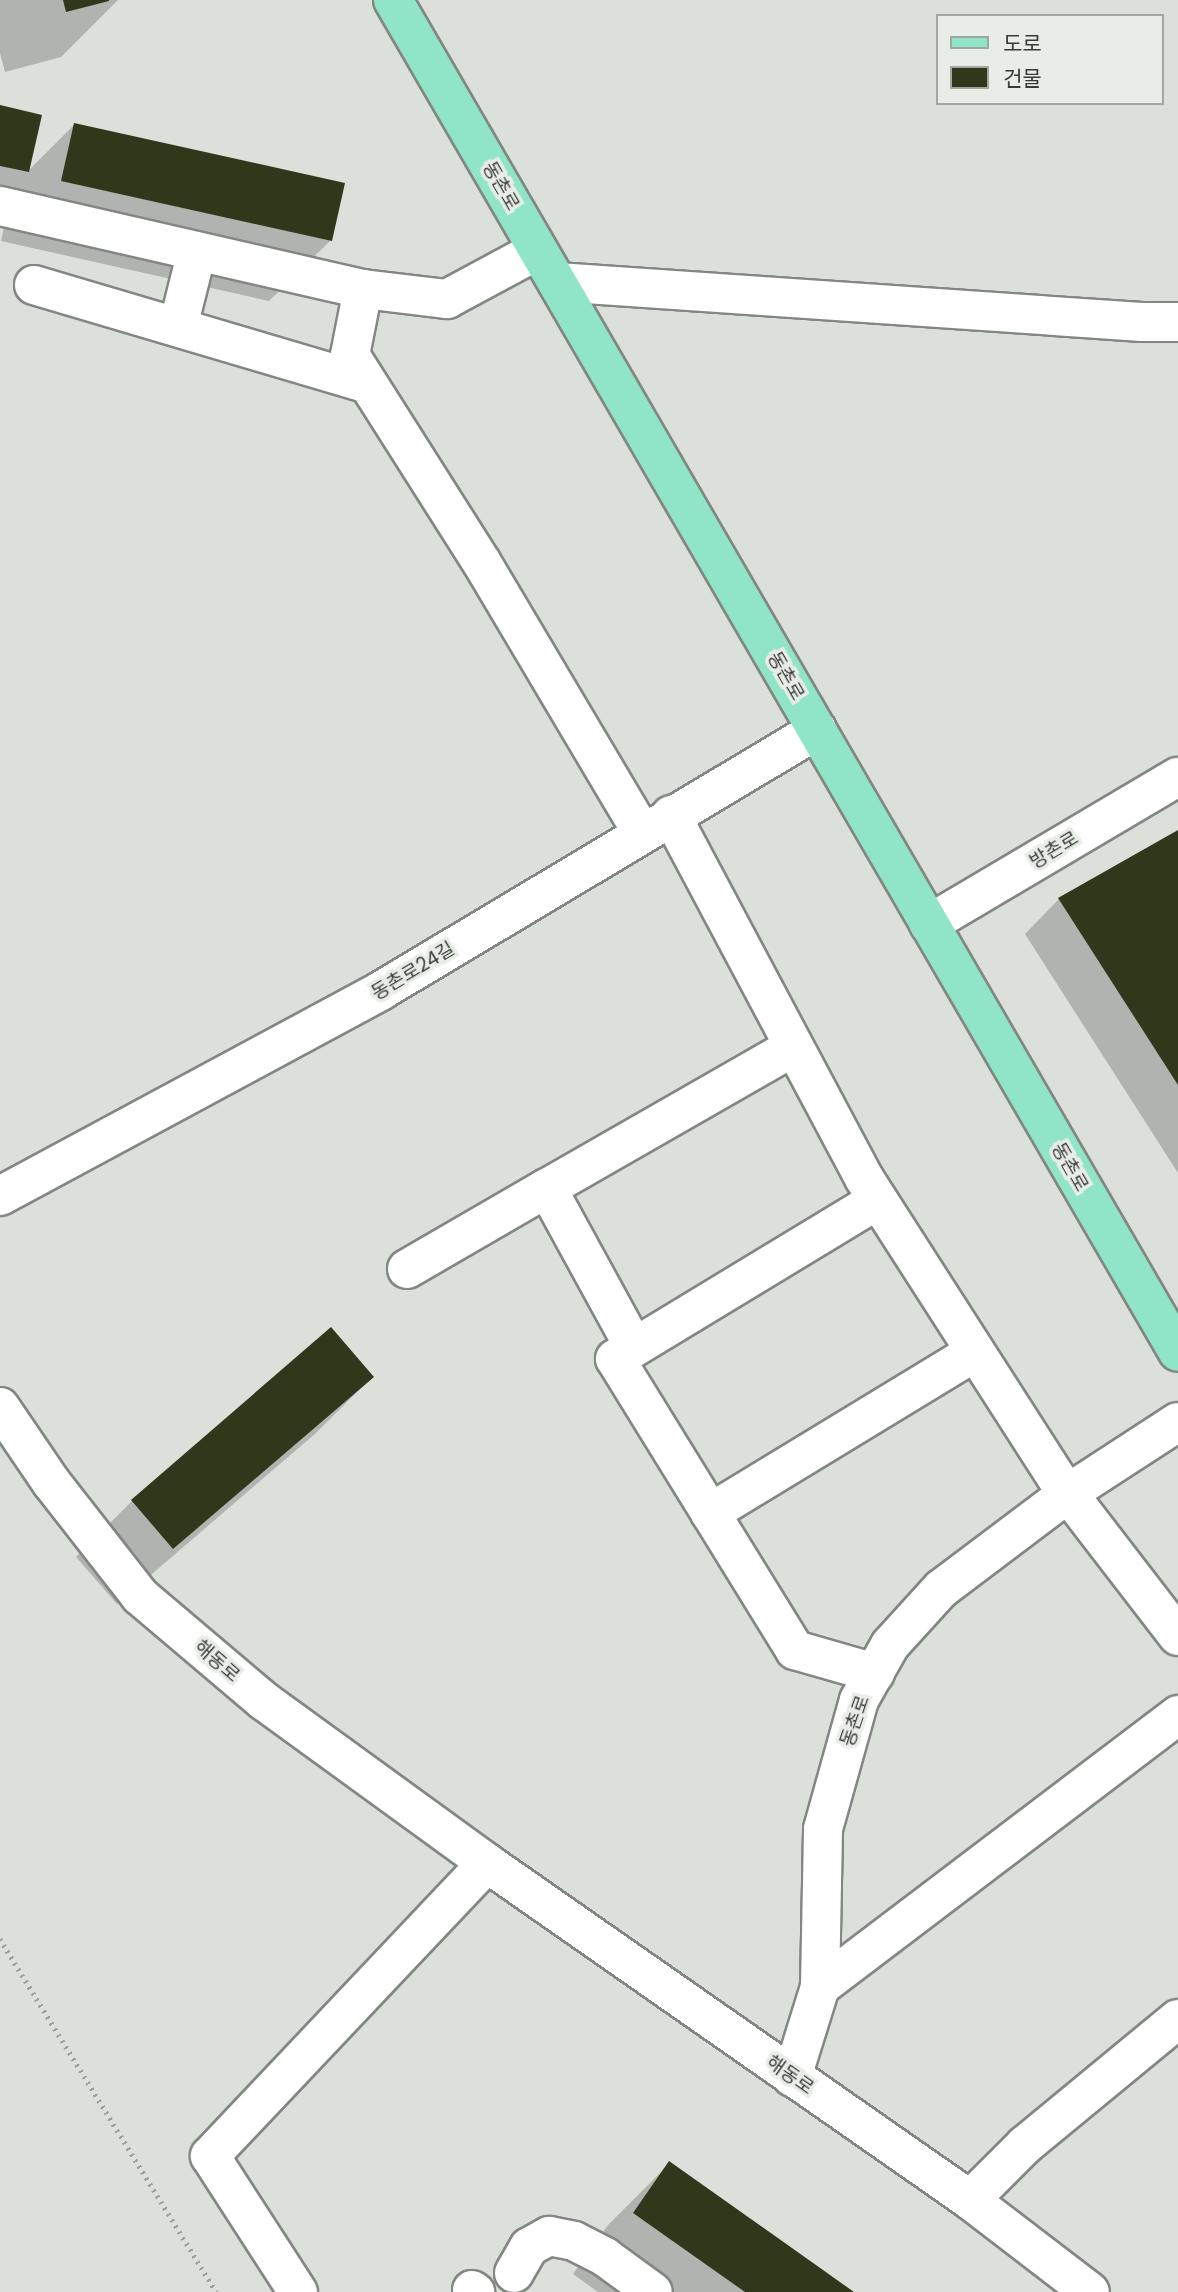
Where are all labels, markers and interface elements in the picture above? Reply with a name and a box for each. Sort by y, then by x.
legend [936,14,1164,105]
text: 도로 [1003,29,1042,58]
text: 건물 [1003,64,1042,93]
street label: 동촌로 [478,158,524,214]
street label: 동촌로 [763,648,809,704]
street label: 방촌로 [1026,827,1082,873]
street label: 동촌로24길 [367,937,459,1005]
street label: 동촌로 [1047,1139,1093,1195]
street label: 해동로 [190,1635,244,1687]
street label: 동촌로 [836,1692,874,1750]
street label: 해동로 [762,2051,818,2099]

